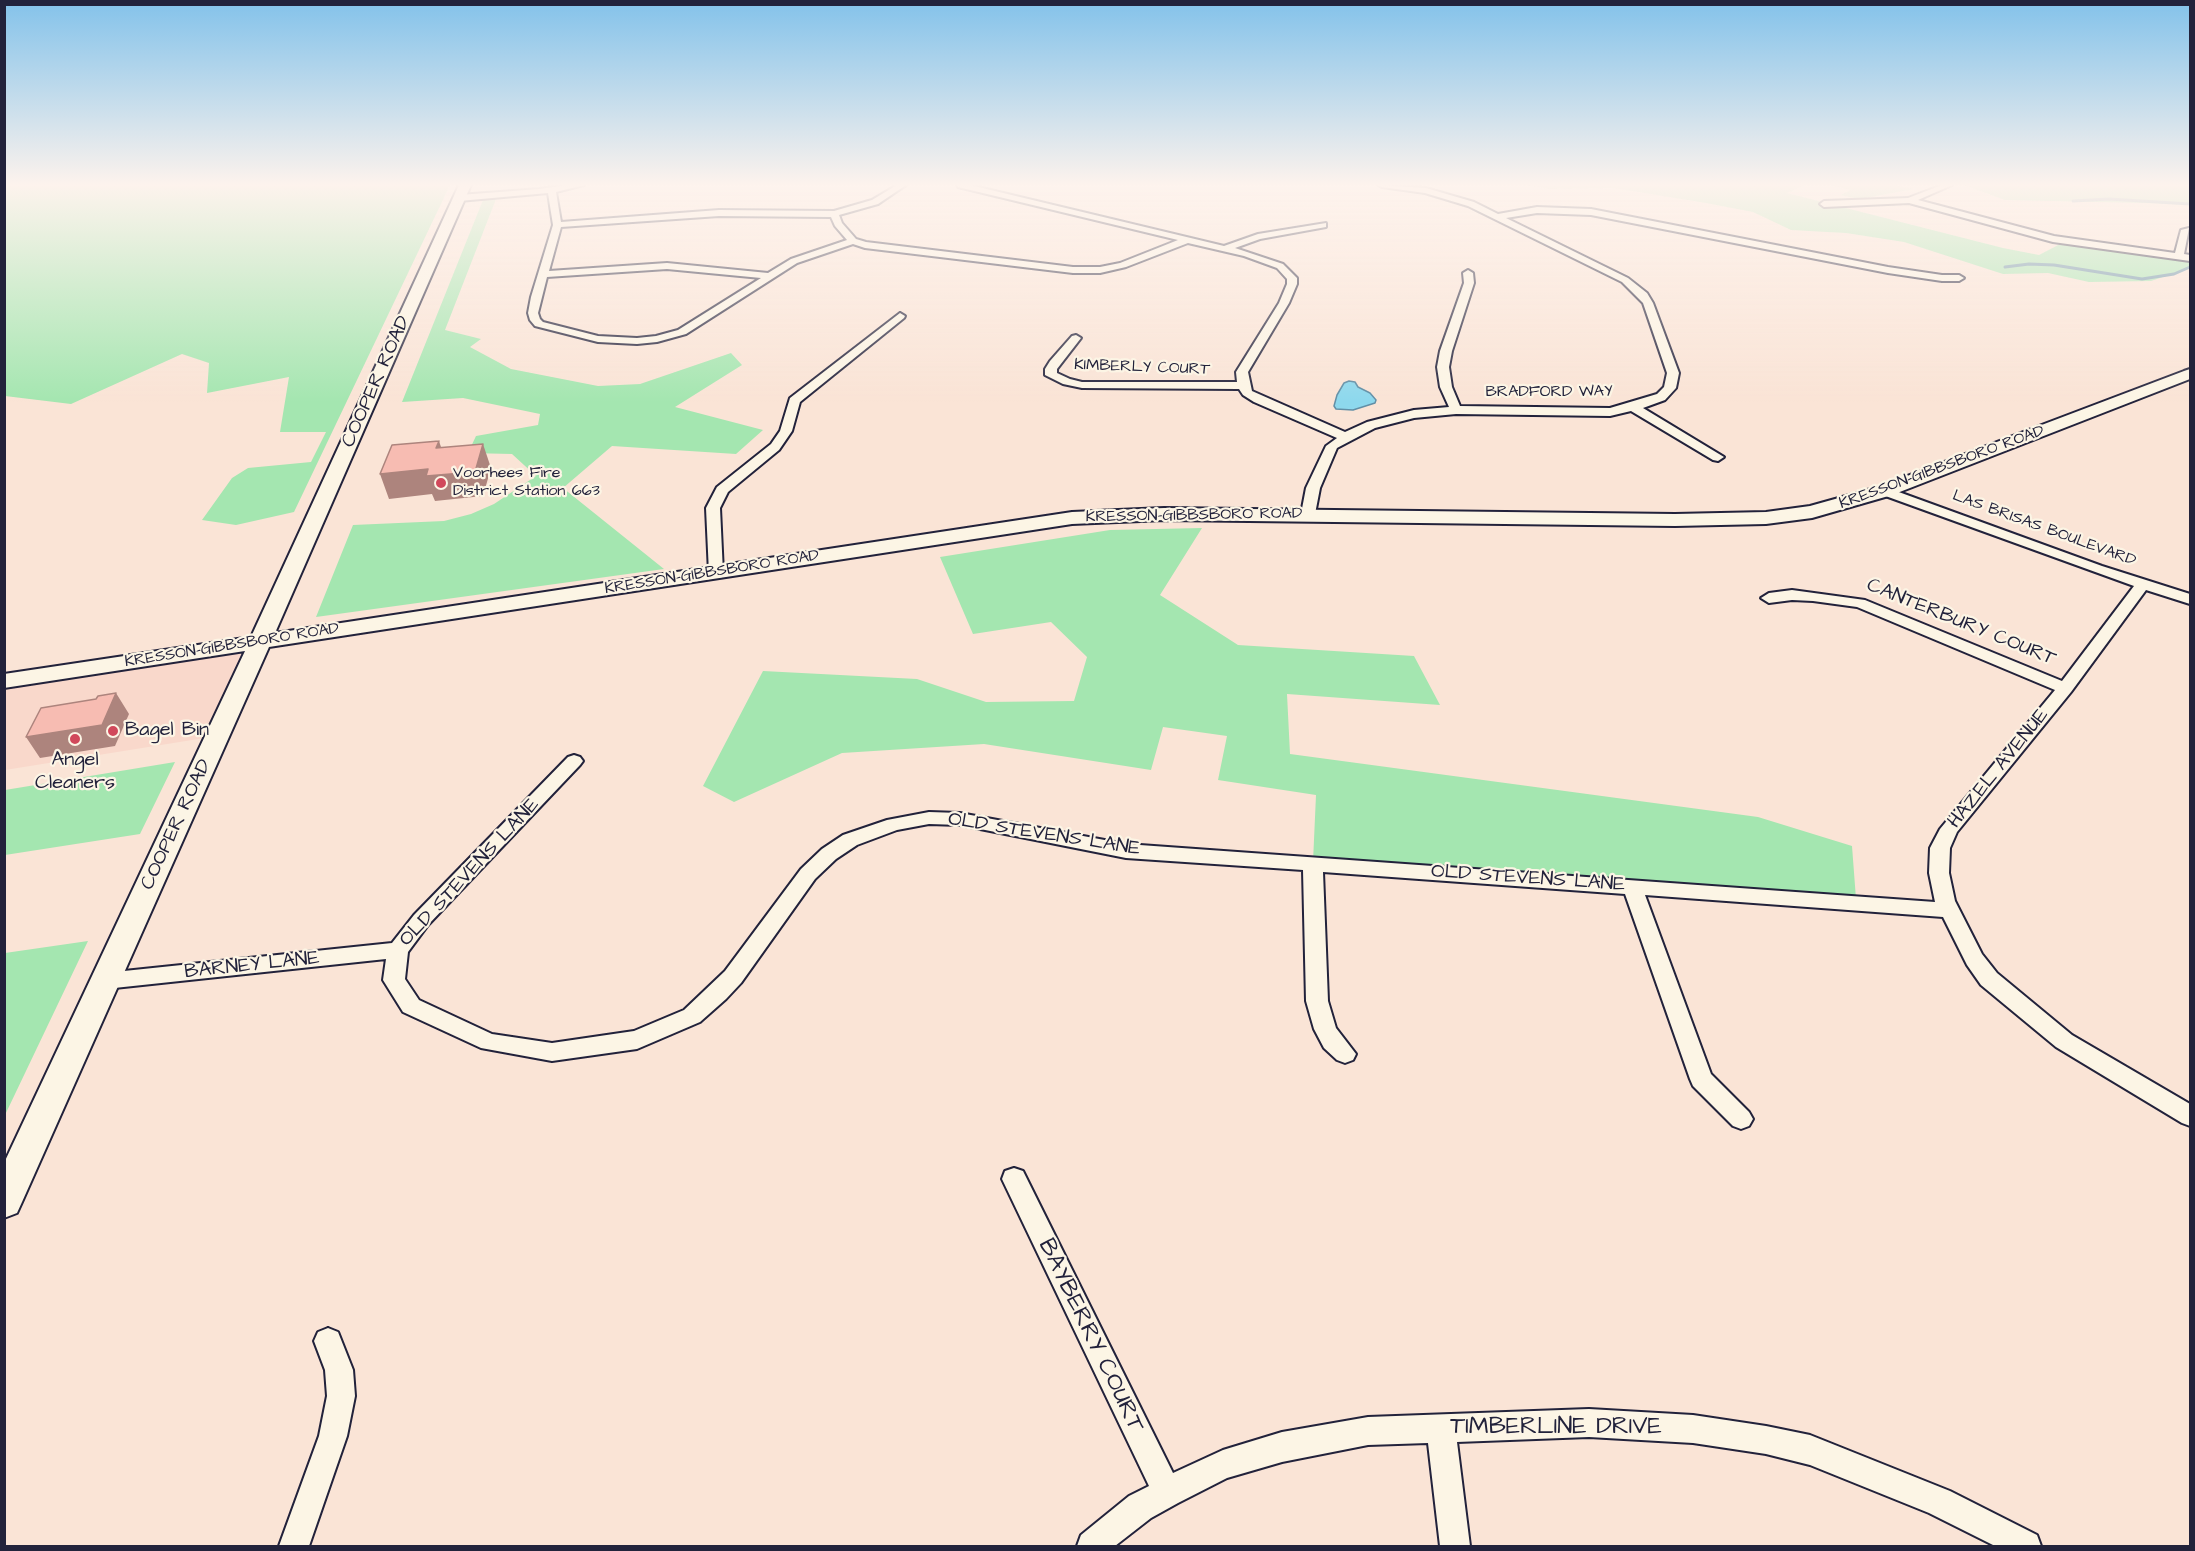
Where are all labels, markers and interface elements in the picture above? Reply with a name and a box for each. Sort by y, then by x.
street label: COOPER ROAD [337,313,417,451]
street label: KIMBERLY COURT [1074,356,1210,380]
street label: BRADFORD WAY [1485,383,1613,403]
street label: KRESSON-GIBBSBORO ROAD [1837,422,2047,514]
place label: Voorhees Fire District Station 663 [453,464,600,502]
marker: Voorhees Fire District Station 663 [434,476,448,490]
street label: LAS BRISAS BOULEVARD [1950,487,2138,571]
street label: KRESSON-GIBBSBORO ROAD [1085,505,1303,527]
street label: KRESSON-GIBBSBORO ROAD [603,547,821,599]
street label: CANTERBURY COURT [1863,574,2059,672]
street label: KRESSON-GIBBSBORO ROAD [123,620,341,672]
street label: HAZEL AVENUE [1943,704,2055,834]
place label: Bagel Bin [125,719,209,743]
marker: Bagel Bin [106,724,120,738]
marker: Angel Cleaners [68,732,82,746]
place label: Angel Cleaners [35,749,115,796]
street label: COOPER ROAD [136,756,218,894]
street label: OLD STEVENS LANE [395,794,545,952]
street label: OLD STEVENS LANE [946,808,1142,862]
street label: OLD STEVENS LANE [1430,860,1626,898]
street label: BARNEY LANE [183,947,321,985]
street label: BAYBERRY COURT [1031,1235,1149,1437]
street label: TIMBERLINE DRIVE [1450,1414,1662,1442]

